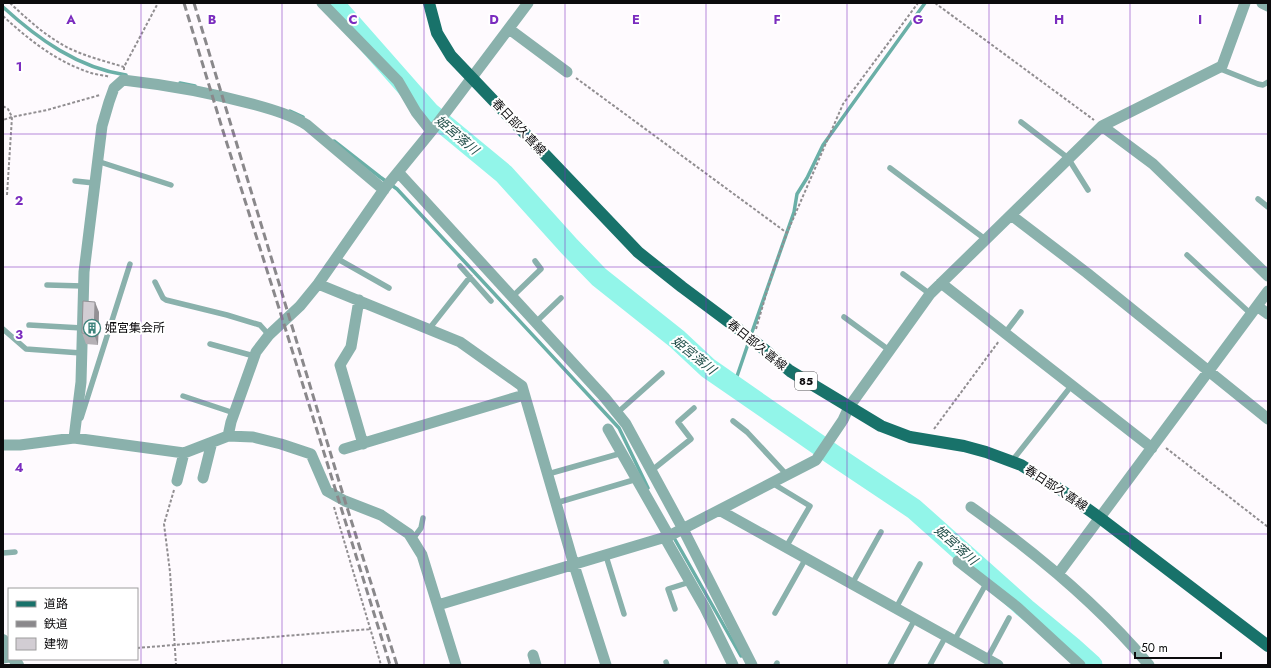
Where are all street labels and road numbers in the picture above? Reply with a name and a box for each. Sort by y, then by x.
street label: 春日部久喜線 [488,95,550,159]
street label: 春日部久喜線 [723,315,791,375]
road number: 85 [795,372,817,390]
street label: 春日部久喜線 [1021,461,1091,515]

